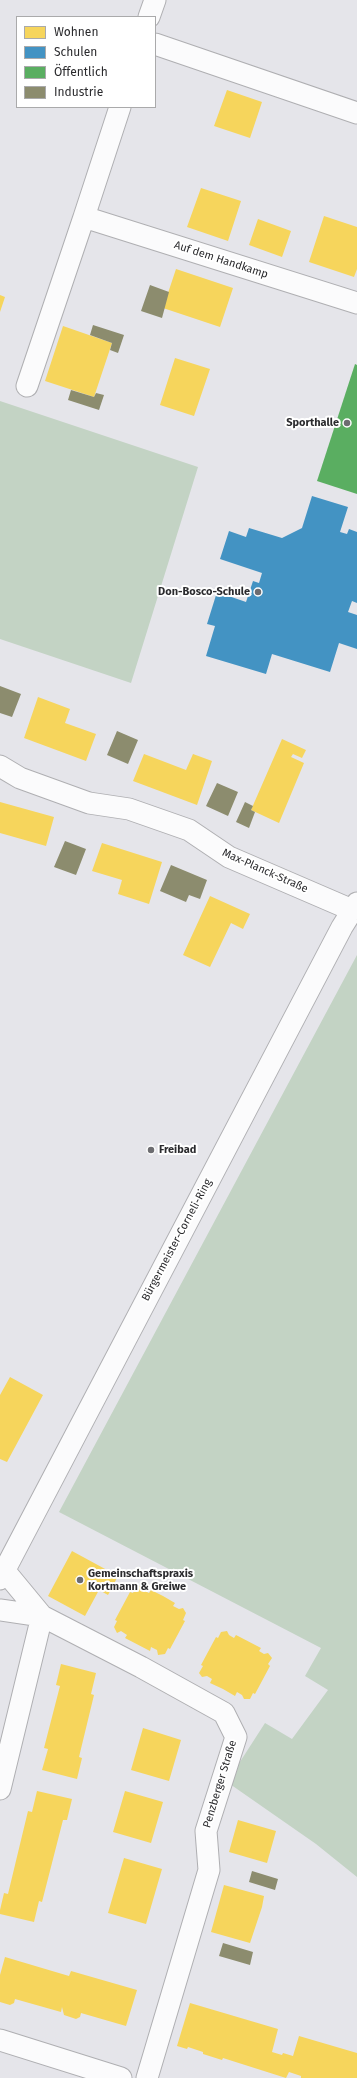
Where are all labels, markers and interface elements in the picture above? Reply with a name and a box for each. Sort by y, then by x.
legend [16,16,156,108]
text: Wohnen [54,25,98,39]
text: Schulen [54,45,97,59]
text: Öffentlich [54,65,108,79]
text: Industrie [54,85,103,99]
street label: Auf dem Handkamp [172,239,270,281]
place label: Sporthalle [286,416,339,430]
marker: Sporthalle [342,418,352,428]
place label: Don-Bosco-Schule [158,585,250,599]
marker: Don-Bosco-Schule [253,587,263,597]
street label: Max-Planck-Straße [220,846,310,896]
place label: Freibad [159,1143,196,1157]
marker: Freibad [146,1145,156,1155]
street label: Bürgermeister-Corneli-Ring [139,1177,215,1303]
place label: Gemeinschaftspraxis Kortmann & Greiwe [88,1567,193,1593]
marker: Gemeinschaftspraxis Kortmann & Greiwe [75,1575,85,1585]
street label: Penzberger Straße [200,1739,240,1829]

